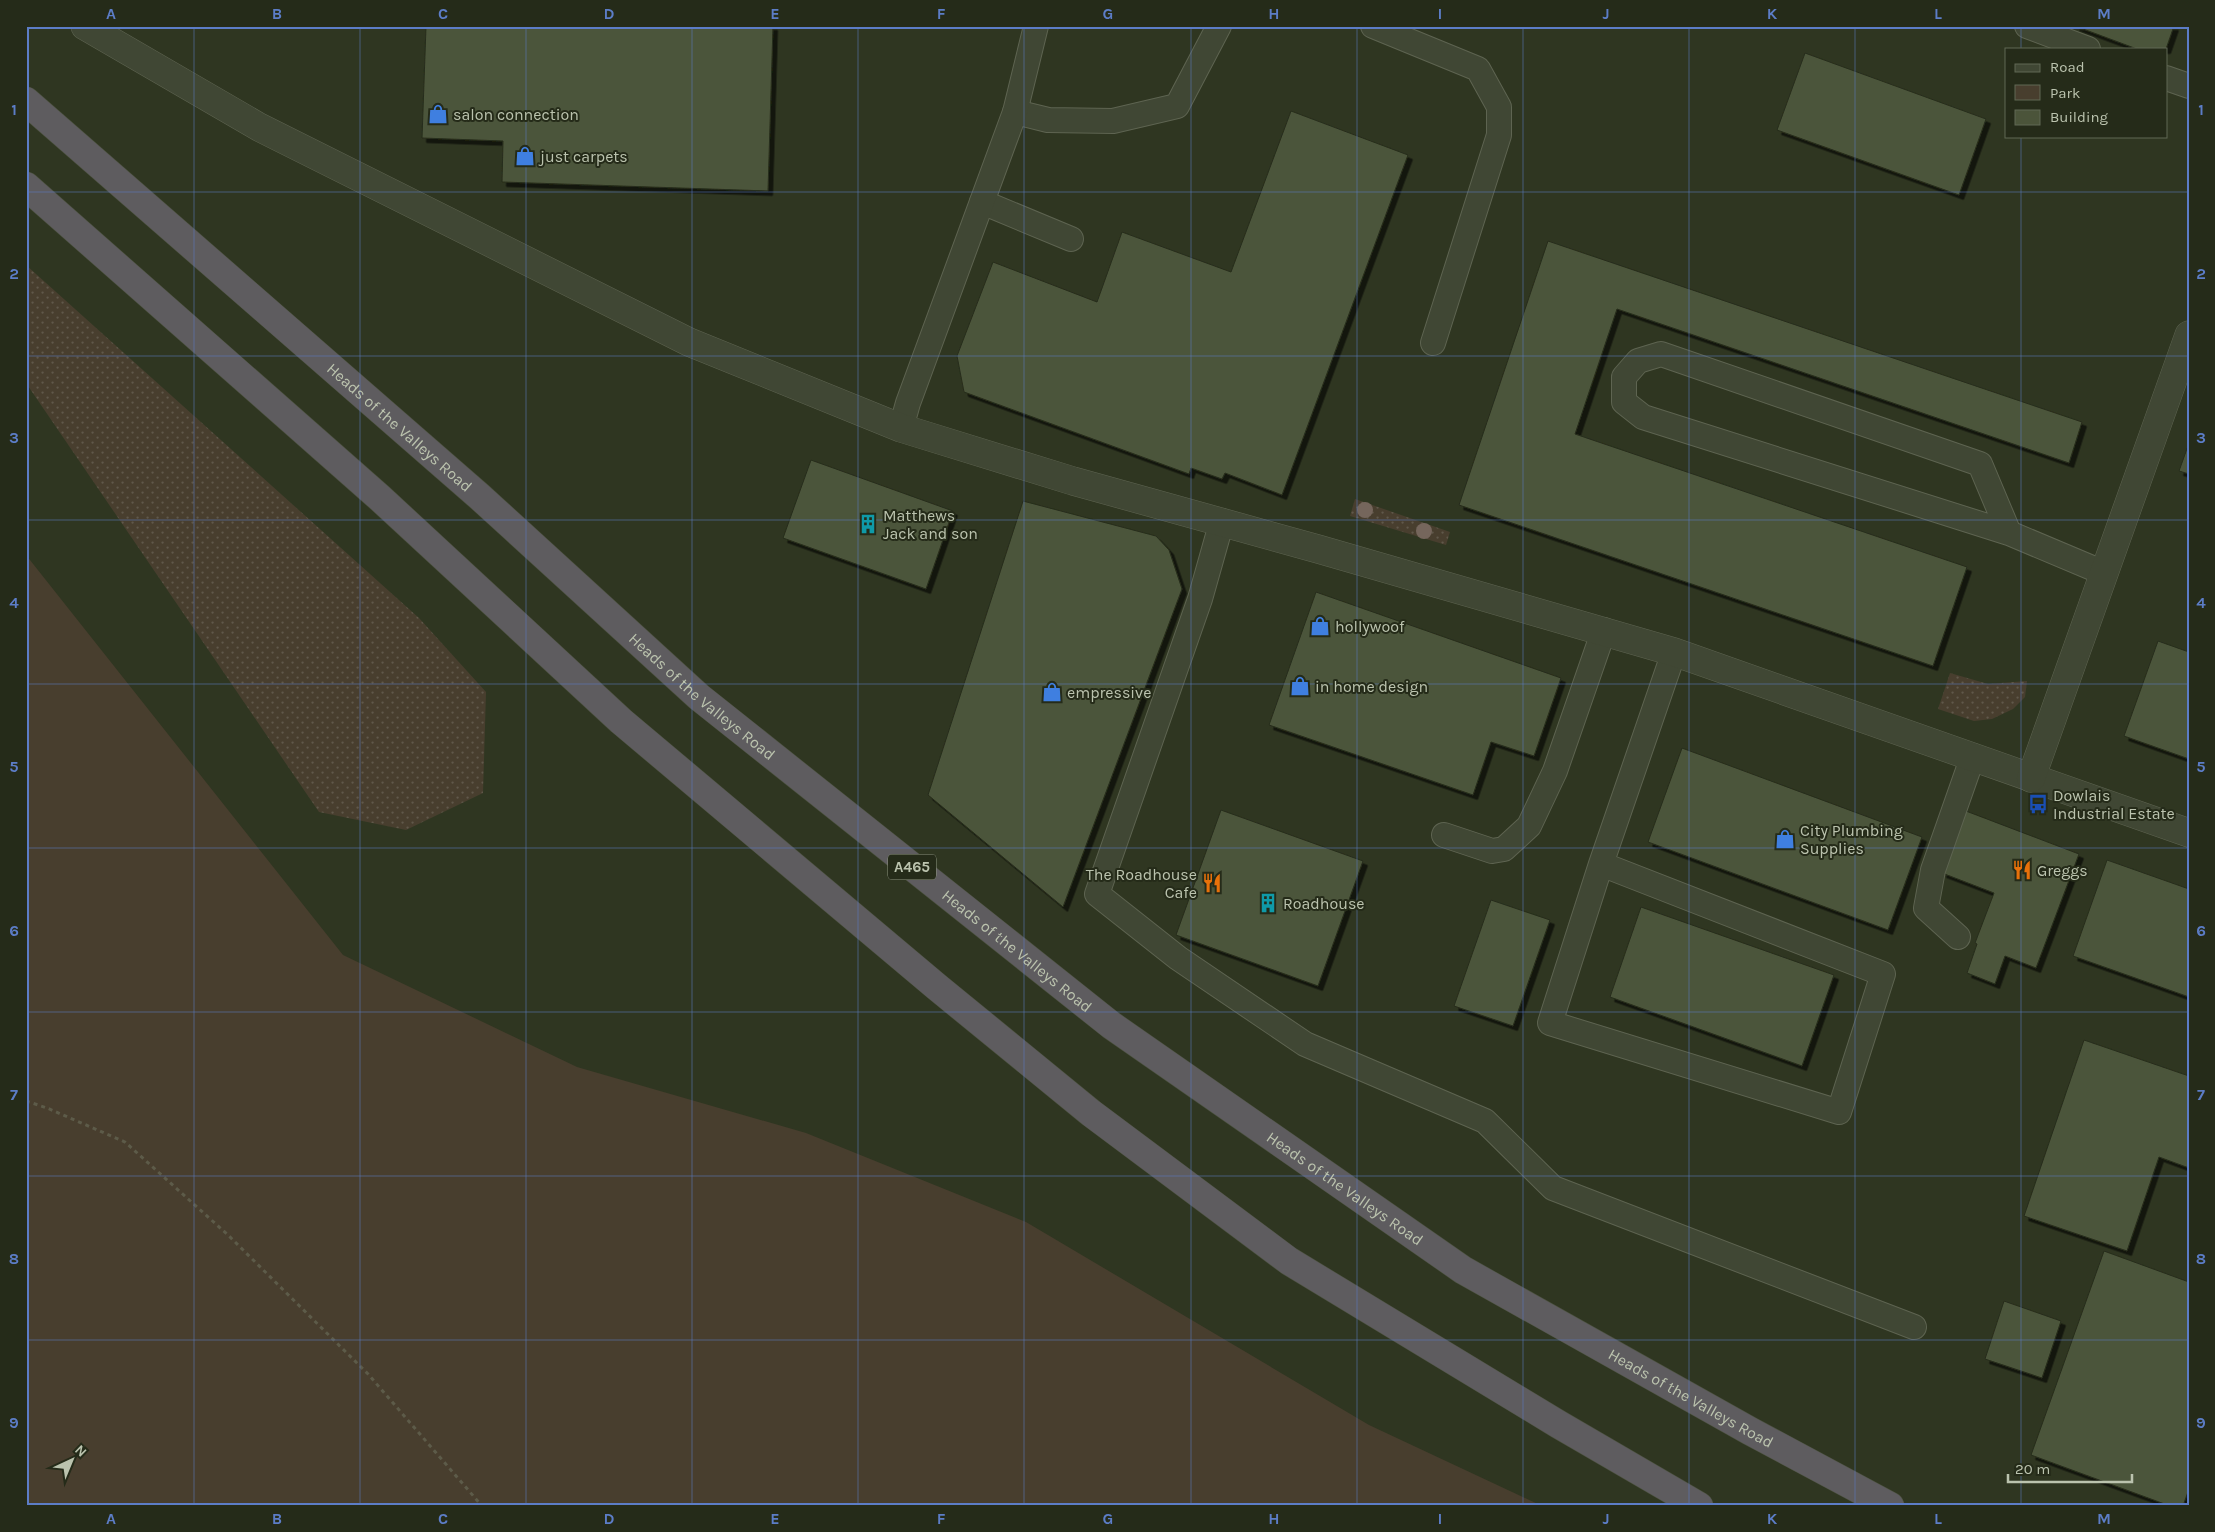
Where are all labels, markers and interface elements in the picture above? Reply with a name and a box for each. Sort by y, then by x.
text: A [106,4,116,23]
text: B [272,4,282,23]
text: C [438,4,448,23]
text: D [604,4,615,23]
text: E [770,4,780,23]
text: F [937,4,946,23]
text: G [1103,4,1113,23]
text: H [1268,4,1280,23]
text: I [1438,4,1442,23]
text: J [1602,4,1610,23]
text: K [1767,4,1778,23]
text: L [1934,4,1942,23]
text: M [2097,4,2111,23]
legend [2005,48,2168,138]
text: Road [2050,58,2085,76]
text: Park [2050,84,2080,102]
text: 1 [11,100,17,119]
text: 1 [2198,100,2204,119]
shop icon: salon connection [427,103,449,125]
place label: salon connection [453,105,579,124]
text: Building [2050,108,2108,126]
shop icon: just carpets [514,145,536,167]
place label: just carpets [538,147,628,166]
text: 2 [9,264,19,283]
text: 2 [2196,264,2206,283]
street label: Heads of the Valleys Road [323,359,476,496]
text: 3 [9,428,19,447]
text: 3 [2196,428,2206,447]
place label: Matthews Jack and son [883,506,978,543]
building icon: Matthews Jack and son [857,513,879,535]
text: 4 [9,593,19,612]
text: 4 [2196,593,2206,612]
shop icon: hollywoof [1309,615,1331,637]
place label: hollywoof [1335,617,1405,636]
street label: Heads of the Valleys Road [625,629,779,764]
shop icon: in home design [1289,675,1311,697]
place label: in home design [1315,677,1428,696]
shop icon: empressive [1041,681,1063,703]
place label: empressive [1067,683,1151,702]
text: 5 [9,757,19,776]
text: 5 [2196,757,2206,776]
place label: Dowlais Industrial Estate [2053,786,2175,823]
bus stop icon: Dowlais Industrial Estate [2027,793,2049,815]
place label: City Plumbing Supplies [1800,821,1903,858]
shop icon: City Plumbing Supplies [1774,828,1796,850]
road number: A465 [888,854,936,880]
restaurant icon: Greggs [2011,859,2033,881]
place label: Greggs [2037,861,2088,880]
place label: The Roadhouse Cafe [1086,865,1197,902]
restaurant icon: The Roadhouse Cafe [1201,872,1223,894]
street label: Heads of the Valleys Road [938,885,1096,1016]
building icon: Roadhouse [1257,892,1279,914]
place label: Roadhouse [1283,894,1365,913]
text: 6 [9,921,19,940]
text: 6 [2196,921,2206,940]
text: 7 [10,1085,18,1104]
text: 7 [2197,1085,2205,1104]
street label: Heads of the Valleys Road [1263,1127,1427,1249]
text: 8 [9,1249,19,1268]
text: 8 [2196,1249,2206,1268]
street label: Heads of the Valleys Road [1605,1345,1777,1452]
text: 9 [9,1413,19,1432]
text: 9 [2196,1413,2206,1432]
north arrow [48,1434,98,1484]
text: N [71,1441,90,1461]
scale bar [2008,1452,2131,1484]
text: 20 m [2015,1460,2050,1478]
text: A [106,1509,116,1528]
text: B [272,1509,282,1528]
text: C [438,1509,448,1528]
text: D [604,1509,615,1528]
text: E [770,1509,780,1528]
text: F [937,1509,946,1528]
text: G [1103,1509,1113,1528]
text: H [1268,1509,1280,1528]
text: I [1438,1509,1442,1528]
text: J [1602,1509,1610,1528]
text: K [1767,1509,1778,1528]
text: L [1934,1509,1942,1528]
text: M [2097,1509,2111,1528]

